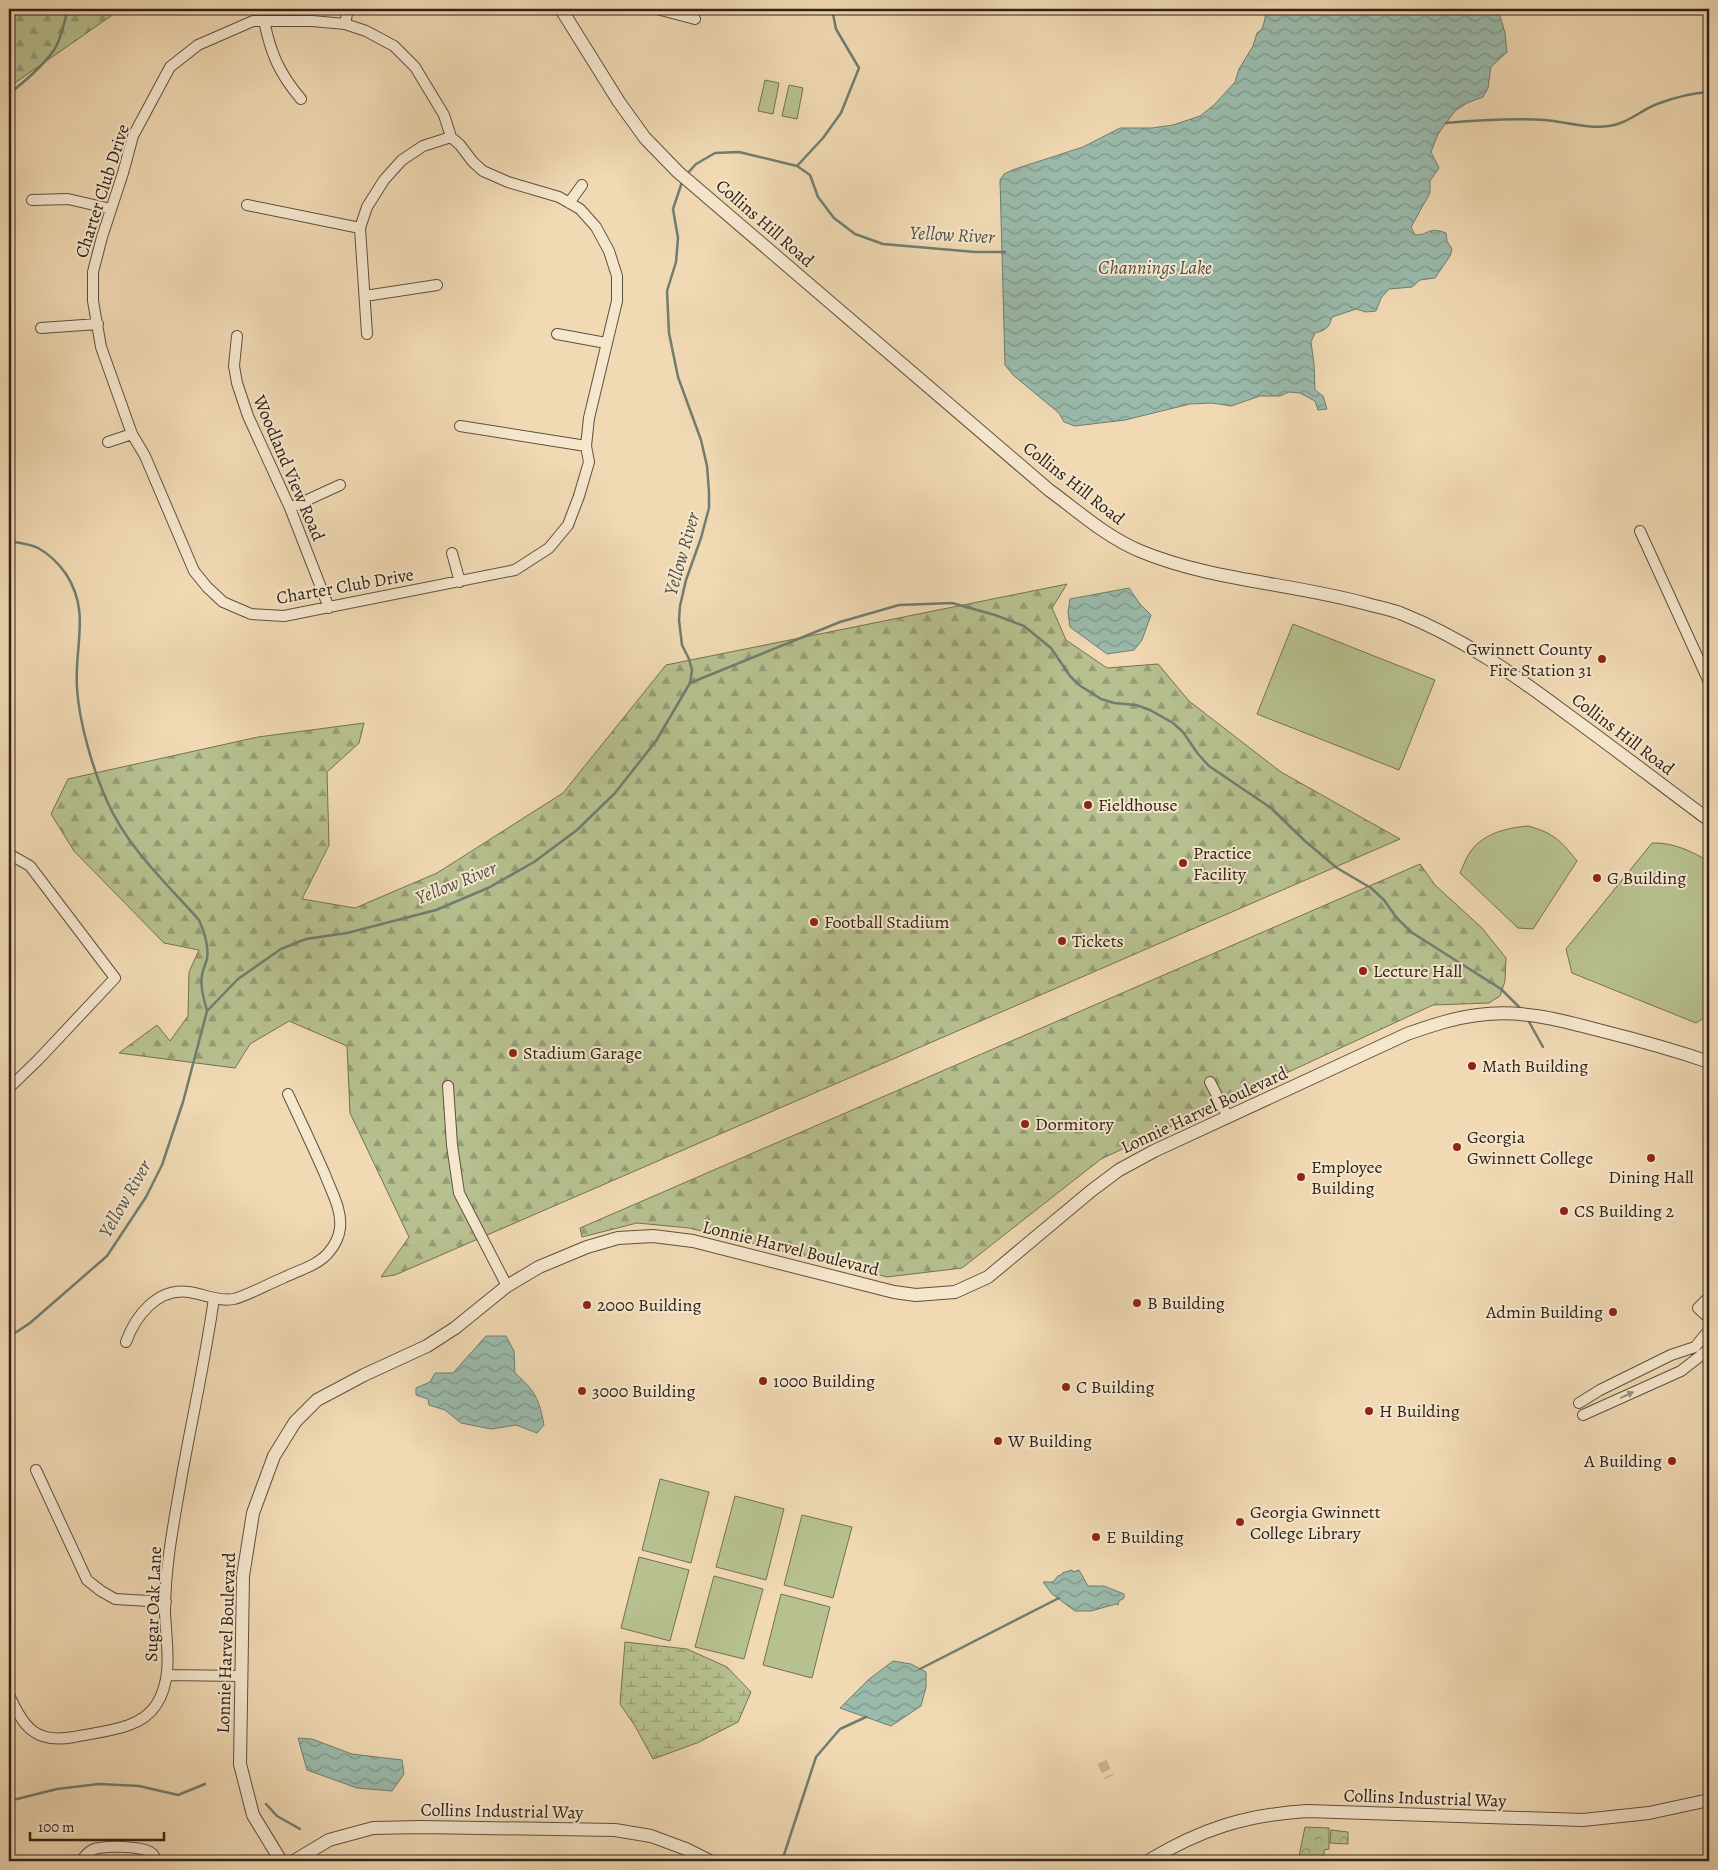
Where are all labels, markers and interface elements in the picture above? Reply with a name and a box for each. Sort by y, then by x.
street label: Charter Club Drive [69,121,135,261]
street label: Collins Hill Road [711,174,819,273]
water label: Yellow River [909,220,997,250]
water label: Channings Lake [1098,255,1212,281]
street label: Woodland View Road [247,391,331,545]
street label: Collins Hill Road [1018,436,1130,530]
water label: Yellow River [658,508,707,599]
street label: Charter Club Drive [274,562,416,610]
place label: Gwinnett County Fire Station 31 [1466,637,1593,682]
marker: Gwinnett County Fire Station 31 [1596,653,1608,665]
street label: Collins Hill Road [1567,687,1679,781]
place label: Fieldhouse [1098,793,1178,817]
marker: Fieldhouse [1082,799,1094,811]
place label: Practice Facility [1193,841,1252,886]
water label: Yellow River [412,854,502,911]
marker: Practice Facility [1177,857,1189,869]
place label: G Building [1607,866,1686,890]
marker: G Building [1591,872,1603,884]
place label: Football Stadium [824,910,950,934]
marker: Football Stadium [808,916,820,928]
place label: Tickets [1072,929,1124,953]
marker: Tickets [1056,935,1068,947]
place label: Lecture Hall [1373,959,1463,983]
marker: Lecture Hall [1357,965,1369,977]
place label: Stadium Garage [523,1041,642,1065]
marker: Stadium Garage [507,1047,519,1059]
place label: Math Building [1482,1054,1588,1078]
marker: Math Building [1466,1060,1478,1072]
street label: Lonnie Harvel Boulevard [1117,1061,1292,1159]
place label: Dormitory [1035,1112,1115,1136]
marker: Dormitory [1019,1118,1031,1130]
place label: Georgia Gwinnett College [1467,1125,1593,1170]
marker: Georgia Gwinnett College [1451,1141,1463,1153]
marker: Dining Hall [1645,1152,1657,1164]
water label: Yellow River [92,1154,158,1242]
place label: Employee Building [1311,1155,1383,1200]
place label: Dining Hall [1608,1165,1694,1189]
marker: Employee Building [1295,1171,1307,1183]
place label: CS Building 2 [1574,1199,1675,1223]
marker: CS Building 2 [1558,1205,1570,1217]
street label: Lonnie Harvel Boulevard [700,1214,882,1282]
place label: B Building [1147,1291,1225,1315]
place label: 2000 Building [597,1293,701,1317]
marker: B Building [1131,1297,1143,1309]
marker: 2000 Building [581,1299,593,1311]
place label: Admin Building [1485,1300,1603,1324]
marker: Admin Building [1607,1306,1619,1318]
place label: 1000 Building [773,1369,875,1393]
marker: 1000 Building [757,1375,769,1387]
place label: C Building [1076,1375,1154,1399]
place label: 3000 Building [592,1379,695,1403]
marker: C Building [1060,1381,1072,1393]
marker: 3000 Building [576,1385,588,1397]
one-way arrow [1620,1390,1634,1398]
place label: H Building [1379,1399,1460,1423]
marker: H Building [1363,1405,1375,1417]
place label: W Building [1007,1429,1092,1453]
marker: W Building [992,1435,1004,1447]
place label: A Building [1583,1449,1662,1473]
marker: A Building [1666,1455,1678,1467]
place label: Georgia Gwinnett College Library [1250,1500,1381,1545]
marker: Georgia Gwinnett College Library [1234,1516,1246,1528]
place label: E Building [1106,1525,1184,1549]
marker: E Building [1090,1531,1102,1543]
street label: Sugar Oak Lane [139,1546,167,1662]
street label: Lonnie Harvel Boulevard [211,1552,241,1734]
street label: Collins Industrial Way [1343,1783,1508,1813]
street label: Collins Industrial Way [420,1798,585,1824]
scale bar [30,1810,164,1842]
text: 100 m [38,1817,75,1837]

